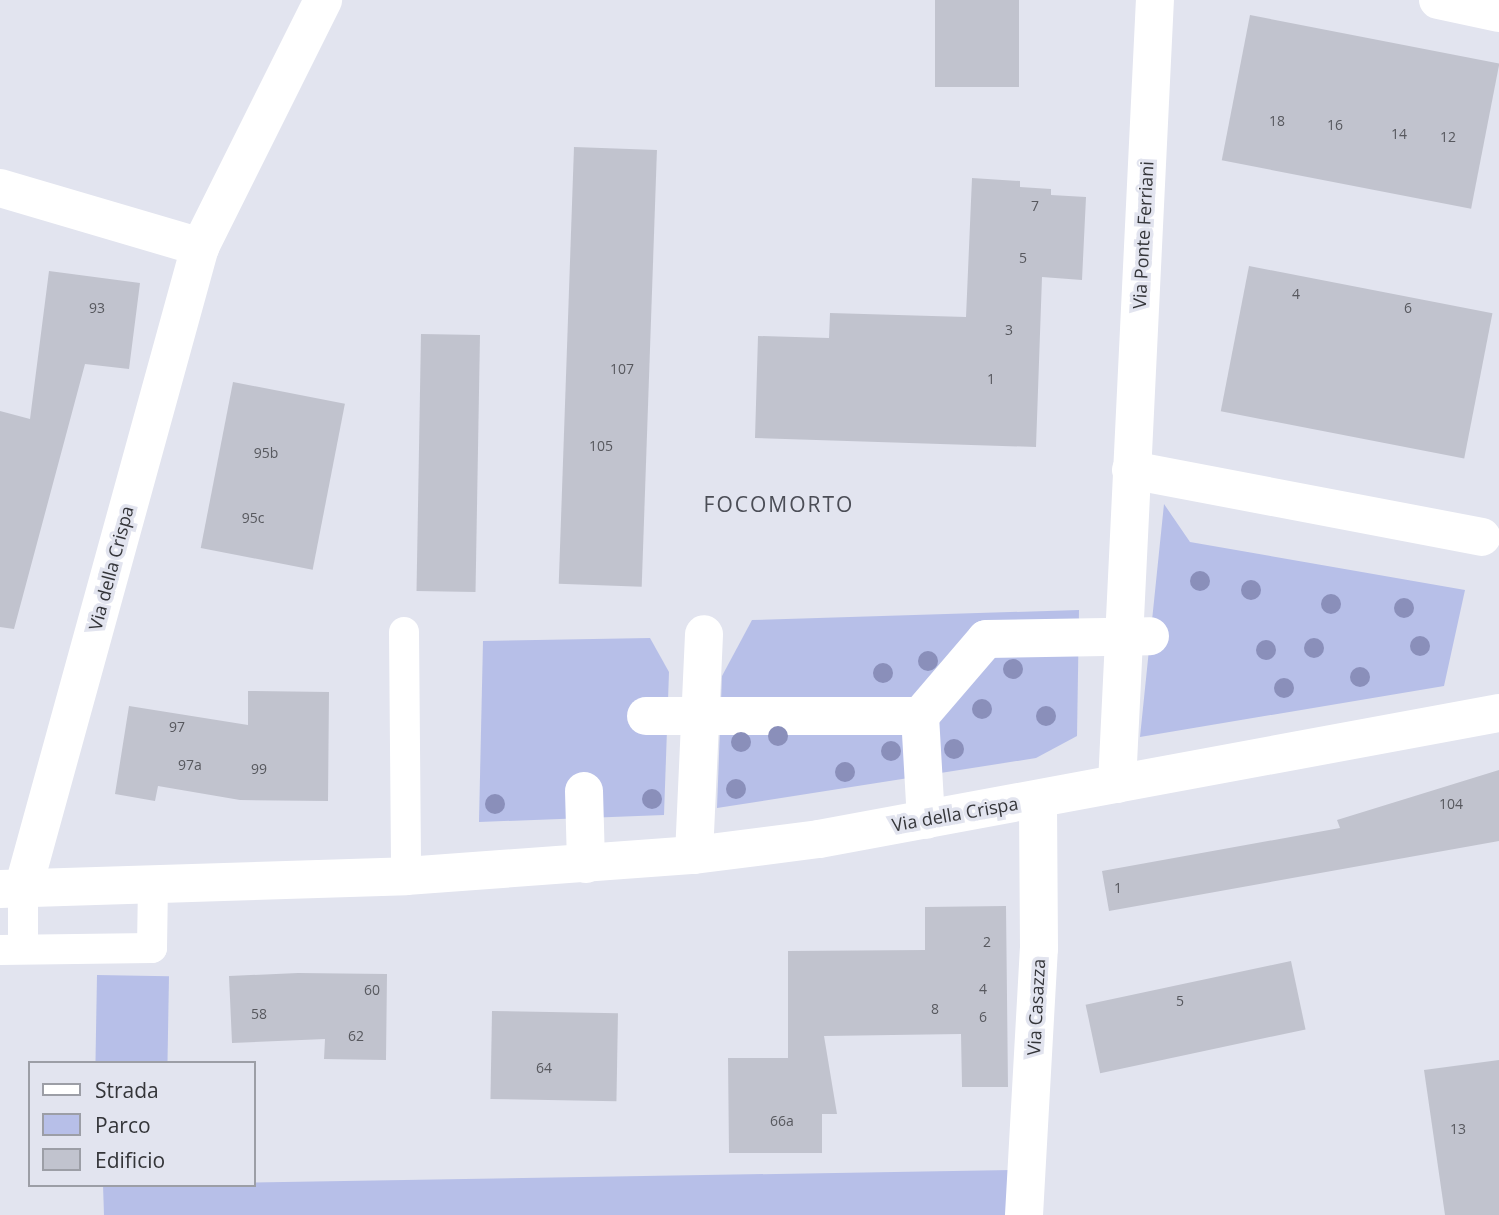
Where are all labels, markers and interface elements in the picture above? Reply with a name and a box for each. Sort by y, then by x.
house number: 18 [1269,113,1285,129]
house number: 16 [1327,117,1343,133]
house number: 14 [1391,126,1407,142]
house number: 12 [1440,129,1456,145]
street label: Via Ponte Ferriani [1128,160,1158,310]
house number: 7 [1031,198,1039,214]
house number: 5 [1019,250,1027,266]
house number: 4 [1292,286,1300,302]
house number: 93 [89,300,105,316]
house number: 6 [1404,300,1412,316]
house number: 3 [1005,322,1013,338]
house number: 107 [610,361,634,377]
house number: 1 [987,371,995,387]
house number: 105 [589,438,613,454]
house number: 95b [254,445,278,461]
district label: FOCOMORTO [705,491,853,517]
street label: Via della Crispa [84,504,138,632]
house number: 95c [242,510,264,526]
house number: 97 [169,719,185,735]
house number: 97a [178,757,202,773]
house number: 99 [251,761,267,777]
street label: Via della Crispa [890,792,1020,836]
house number: 104 [1439,796,1463,812]
house number: 1 [1114,880,1122,896]
house number: 2 [983,934,991,950]
street label: Via Casazza [1023,958,1049,1056]
house number: 4 [979,981,987,997]
house number: 60 [364,982,380,998]
house number: 5 [1176,993,1184,1009]
house number: 8 [931,1001,939,1017]
house number: 58 [251,1006,267,1022]
house number: 6 [979,1009,987,1025]
house number: 62 [348,1028,364,1044]
house number: 64 [536,1060,552,1076]
legend [28,1061,256,1187]
text: Strada [95,1076,159,1104]
text: Parco [95,1111,151,1139]
house number: 66a [770,1113,794,1129]
house number: 13 [1450,1121,1466,1137]
text: Edificio [95,1146,165,1174]

